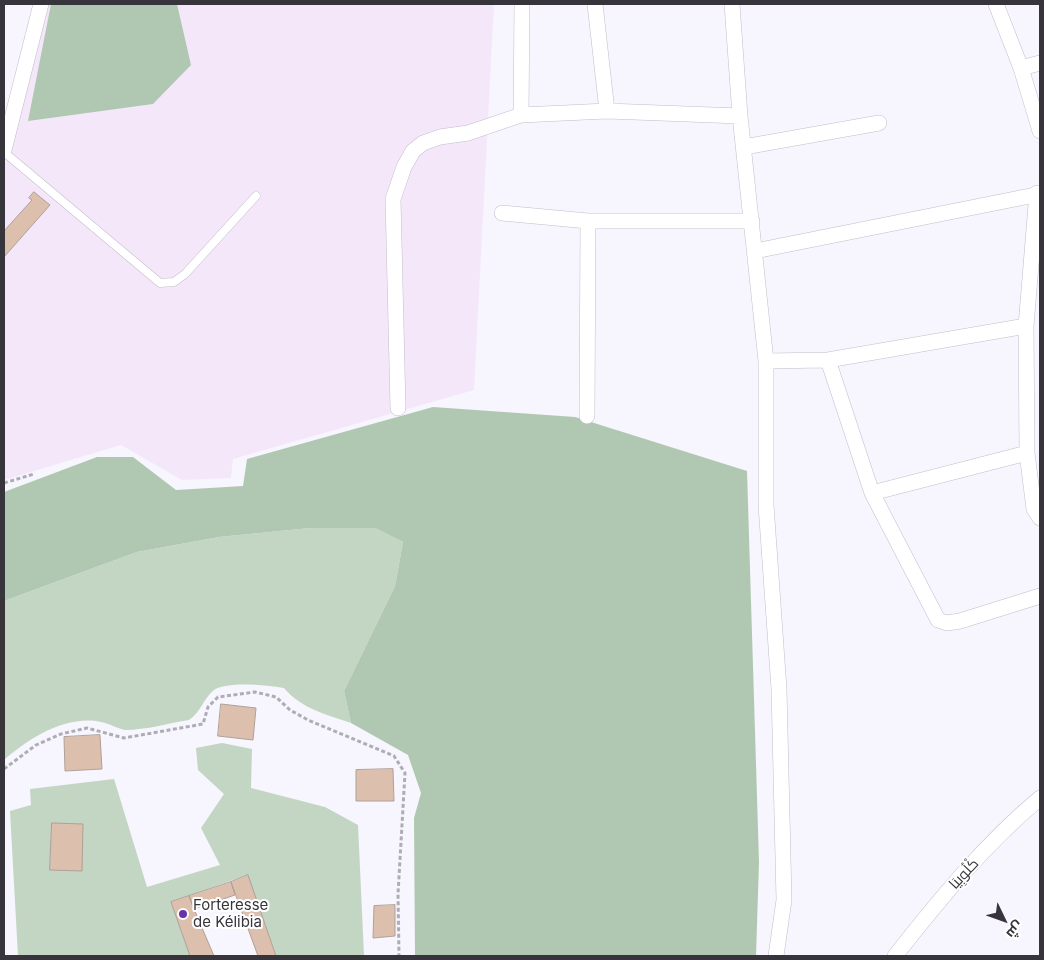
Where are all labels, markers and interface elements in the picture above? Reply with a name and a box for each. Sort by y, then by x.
street label: كْلُوبِيَا [945,855,983,893]
north arrow [979,895,1029,945]
place label: Forteresse de Kélibia [193,896,268,931]
marker: Forteresse de Kélibia [177,908,189,920]
text: ش [1003,918,1028,943]

